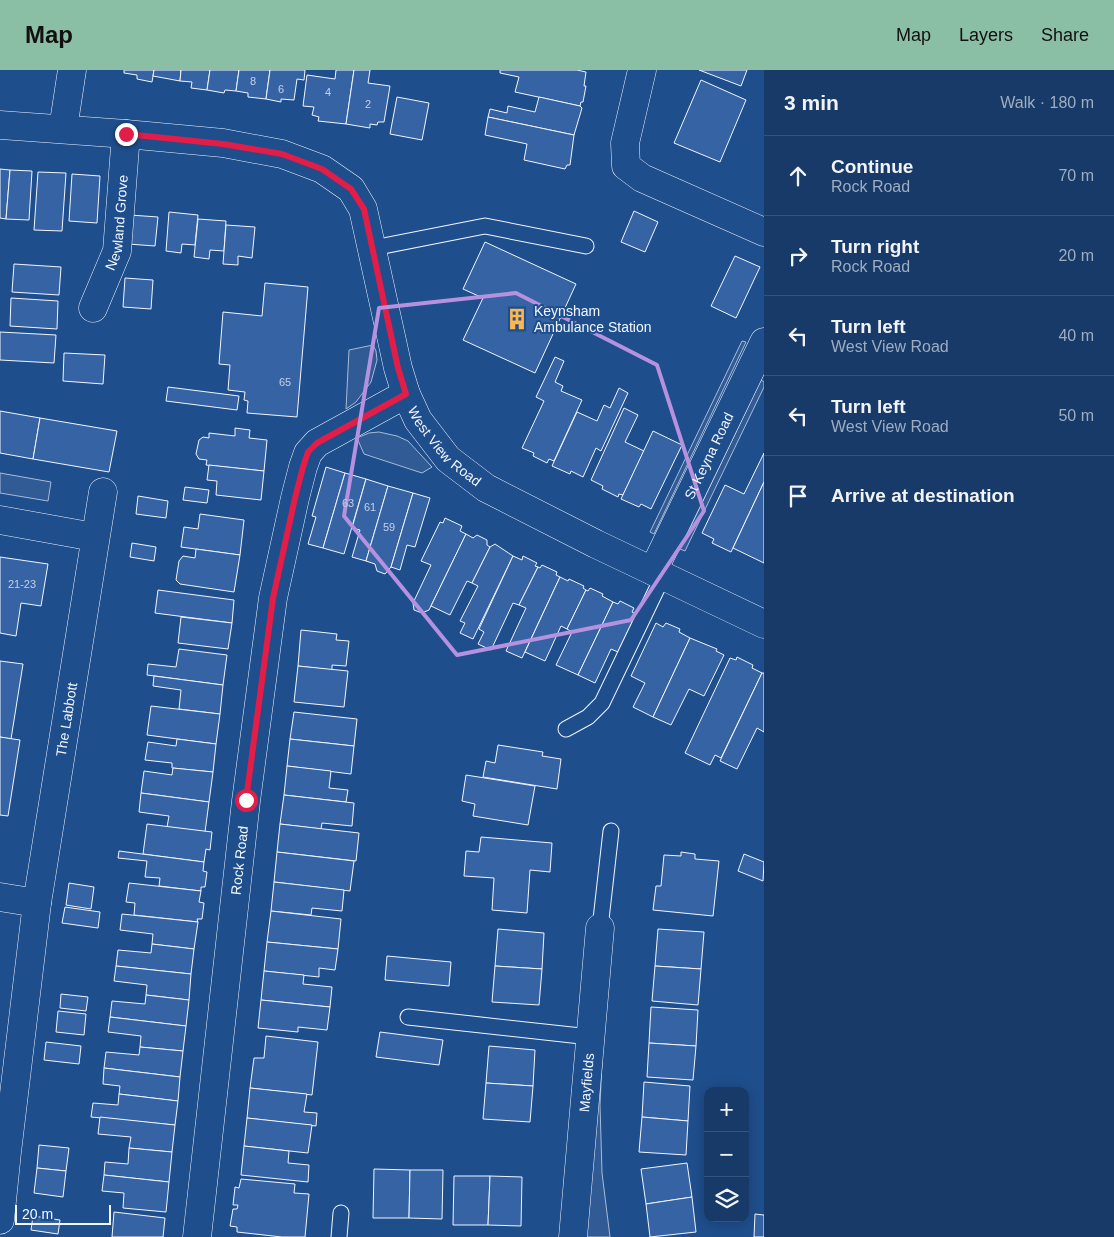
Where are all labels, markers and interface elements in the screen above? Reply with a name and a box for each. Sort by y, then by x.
text: Map [25,21,73,48]
text: Map [896,25,931,45]
text: Layers [959,25,1013,45]
text: Share [1041,25,1089,45]
house number: 8 [250,75,256,87]
house number: 6 [278,83,284,95]
house number: 4 [325,86,331,98]
text: 3 min [784,91,839,114]
text: Walk · 180 m [1000,94,1094,111]
house number: 2 [365,98,371,110]
route end [115,123,138,146]
text: Continue [831,156,913,177]
icon: ahead [784,162,812,190]
text: 70 m [1058,167,1094,184]
street label: Newland Grove [102,174,131,273]
text: Rock Road [831,178,910,195]
text: Turn right [831,236,919,257]
icon: right [784,242,812,270]
text: 20 m [1058,247,1094,264]
text: Rock Road [831,258,910,275]
place label: Keynsham Ambulance Station [534,303,652,335]
building icon: Keynsham Ambulance Station [504,306,530,332]
text: Turn left [831,316,906,337]
icon: left [784,322,812,350]
text: 40 m [1058,327,1094,344]
text: West View Road [831,338,949,355]
house number: 65 [279,376,291,388]
text: Turn left [831,396,906,417]
icon: left [784,402,812,430]
street label: West View Road [405,404,484,489]
text: 50 m [1058,407,1094,424]
street label: St Keyna Road [681,410,737,502]
text: West View Road [831,418,949,435]
icon: arrive [784,482,812,510]
text: Arrive at destination [831,485,1015,506]
house number: 63 [342,497,354,509]
house number: 61 [364,501,376,513]
house number: 59 [383,521,395,533]
house number: 21-23 [8,578,36,590]
street label: The Labbott [53,681,80,758]
route start [235,789,258,812]
street label: Rock Road [228,825,251,896]
street label: Mayfields [576,1052,597,1113]
map controls [704,1087,749,1222]
button: + [704,1087,749,1132]
button: − [704,1132,749,1177]
button: layers [704,1177,749,1222]
scale bar [15,1202,111,1225]
text: 20 m [22,1206,53,1222]

